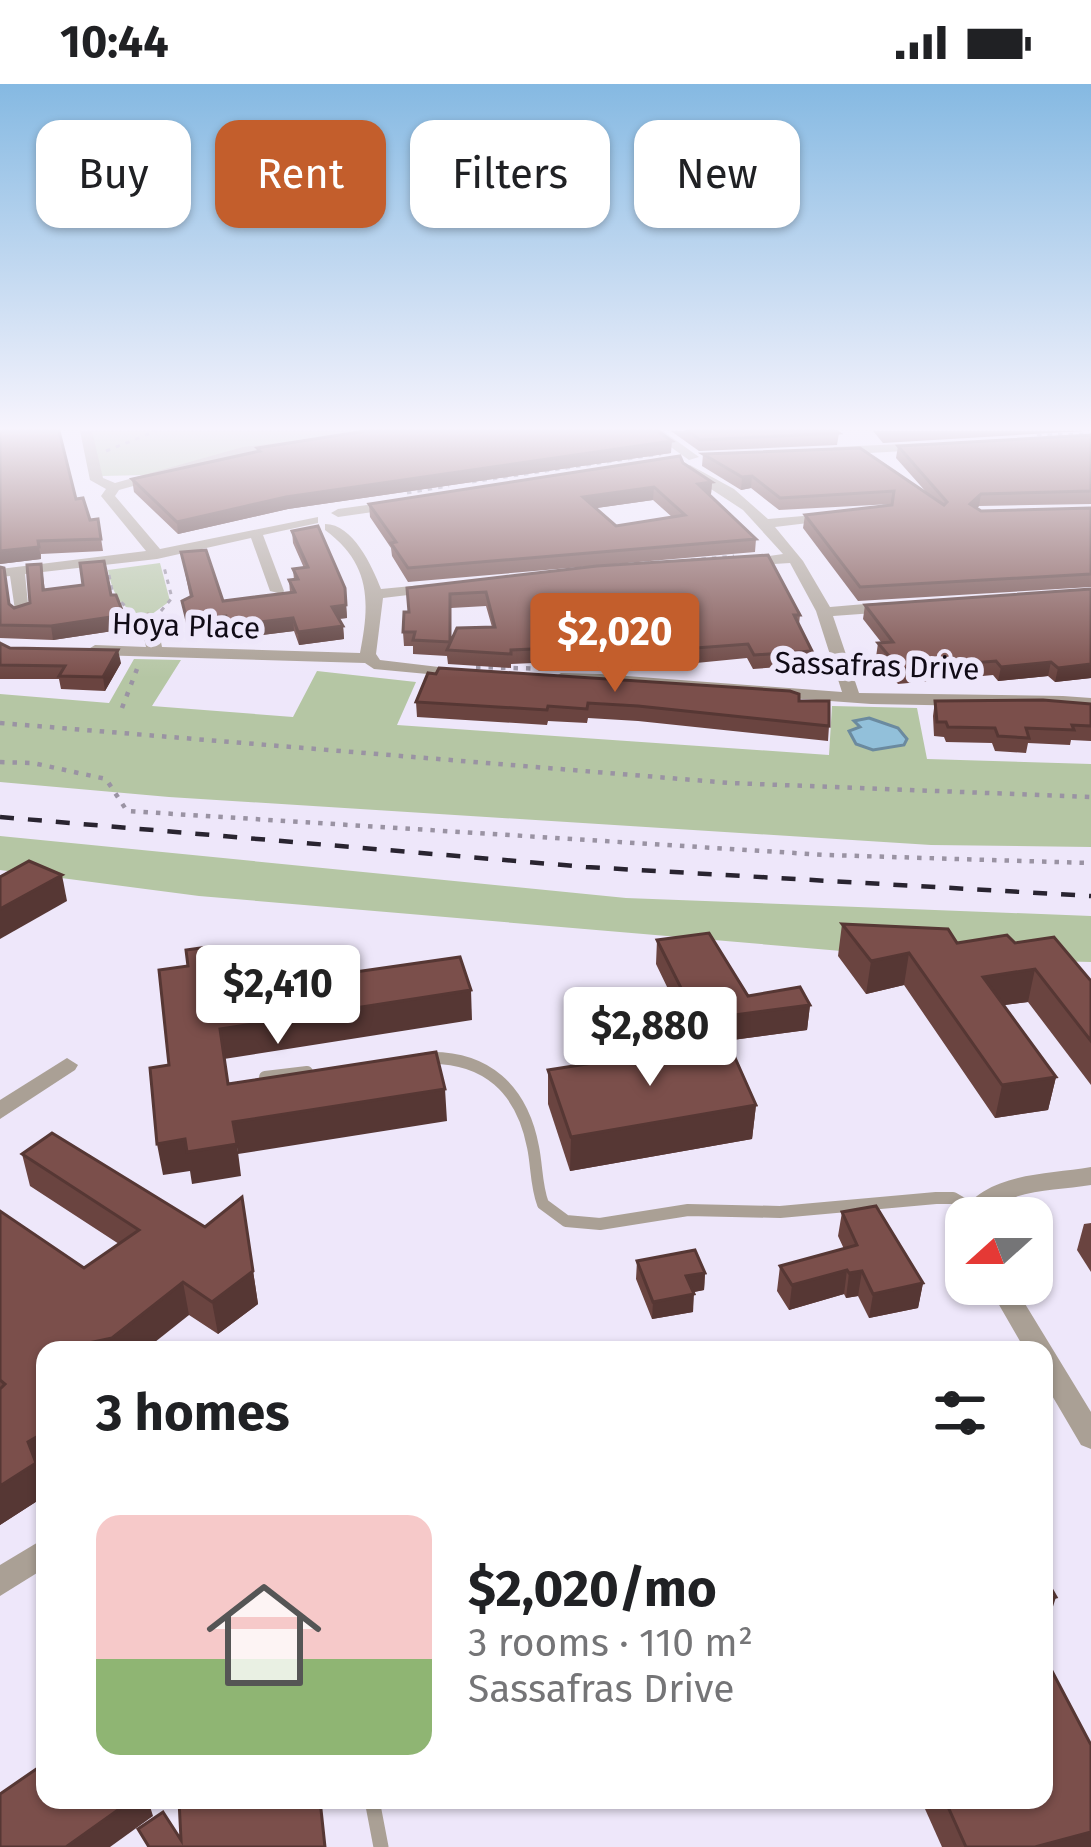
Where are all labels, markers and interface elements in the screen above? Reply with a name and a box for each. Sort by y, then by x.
text: 10:44 [60,15,169,69]
chip: Buy [36,120,191,228]
chip: Rent [215,120,386,228]
chip: Filters [410,120,610,228]
chip: New [634,120,800,228]
pin: $2,020 [517,593,713,695]
street label: Hoya Place [111,605,261,647]
text: $2,020 [557,609,673,655]
street label: Sassafras Drive [774,644,980,688]
pin: $2,410 [180,945,376,1047]
text: $2,410 [223,961,333,1007]
pin: $2,880 [552,987,748,1089]
text: $2,880 [591,1003,709,1049]
north arrow [945,1197,1053,1305]
map controls [945,1197,1053,1305]
icon: filters [927,1380,993,1446]
text: 3 homes [96,1382,290,1444]
text: $2,020/mo [468,1558,717,1620]
icon: home [192,1563,336,1707]
text: 3 rooms · 110 m² [468,1620,753,1666]
text: Sassafras Drive [468,1666,735,1712]

